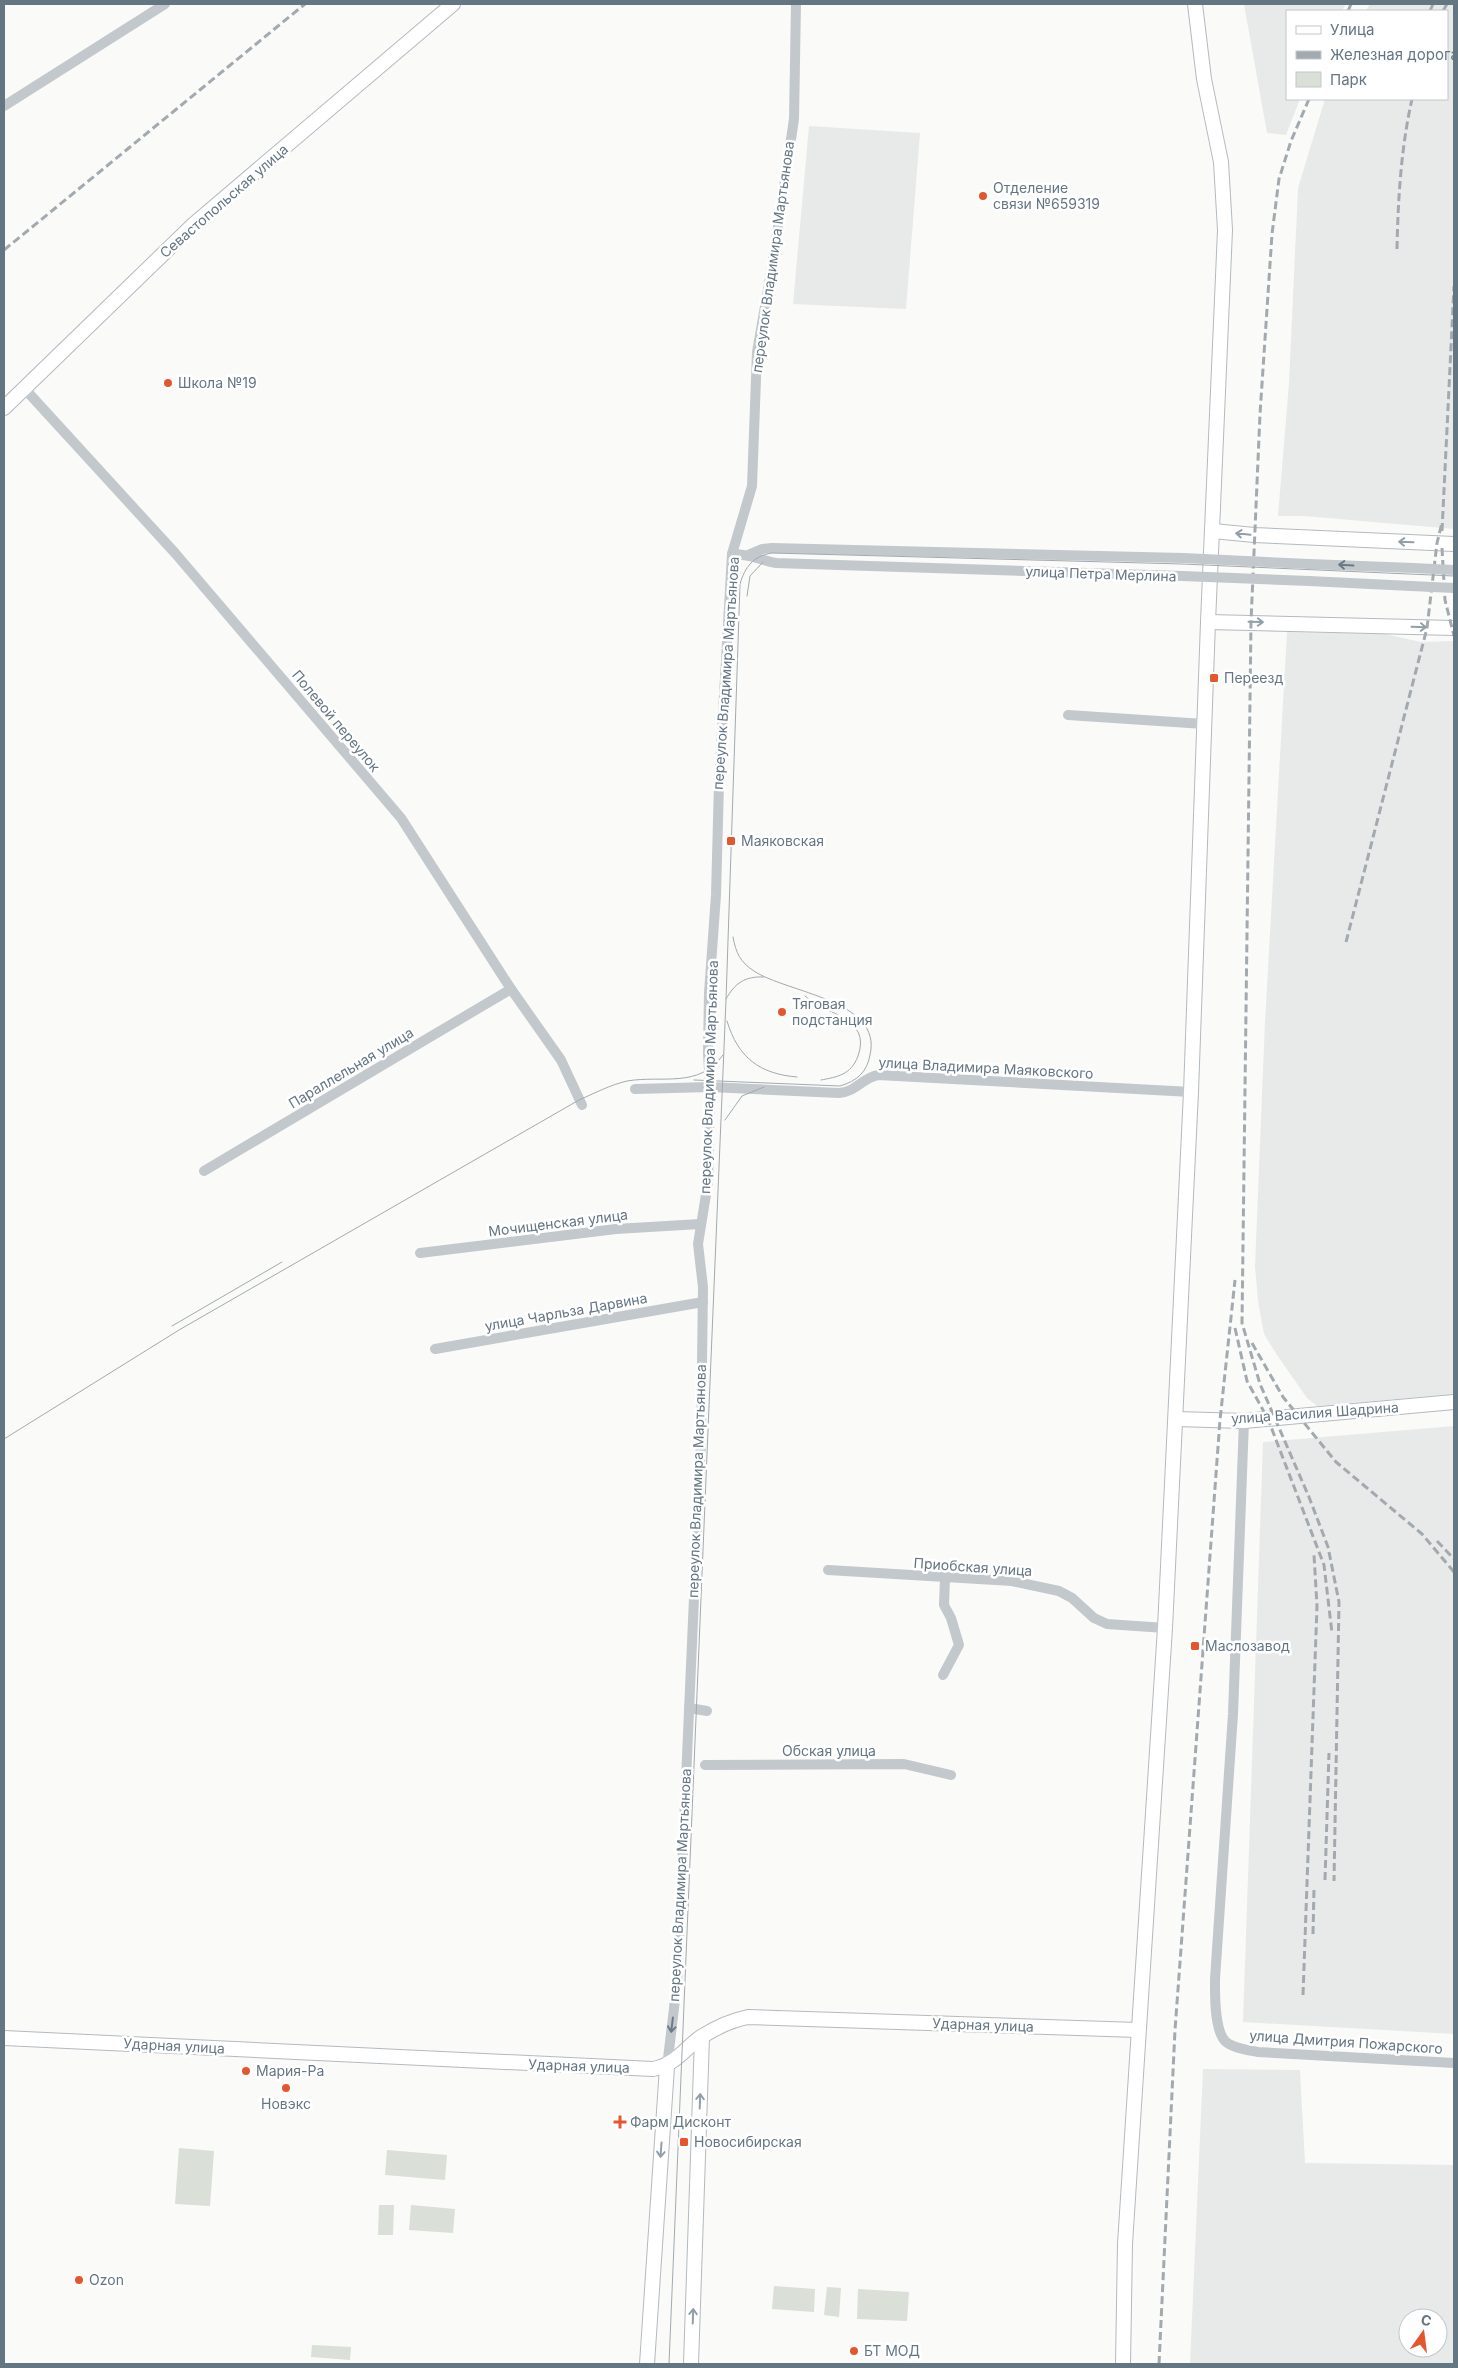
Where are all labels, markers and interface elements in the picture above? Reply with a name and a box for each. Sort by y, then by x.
legend [1286,10,1448,100]
text: Улица [1330,20,1374,39]
text: Железная дорога [1330,45,1458,64]
text: Парк [1330,70,1367,89]
street label: Севастопольская улица [156,140,291,261]
street label: переулок Владимира Мартьянова [748,140,797,374]
place label: Отделение связи №659319 [993,179,1100,212]
marker: Отделение связи №659319 [977,190,989,202]
place label: Школа №19 [178,374,257,391]
marker: Школа №19 [162,377,174,389]
one-way arrow [1236,529,1252,539]
one-way arrow [1398,537,1414,546]
street label: переулок Владимира Мартьянова [709,556,742,790]
one-way arrow [1339,561,1355,570]
street label: улица Петра Мерлина [1025,562,1177,585]
one-way arrow [1248,618,1264,627]
one-way arrow [1411,623,1427,632]
street label: Полевой переулок [289,666,384,775]
place label: Переезд [1224,669,1283,686]
marker: Переезд [1208,672,1220,684]
place label: Маяковская [741,832,824,849]
marker: Маяковская [725,835,737,847]
street label: переулок Владимира Мартьянова [696,960,721,1194]
place label: Тяговая подстанция [792,995,872,1028]
marker: Тяговая подстанция [776,1006,788,1018]
street label: Параллельная улица [285,1024,416,1112]
street label: улица Владимира Маяковского [878,1053,1094,1082]
street label: Мочищенская улица [487,1206,629,1240]
street label: улица Чарльза Дарвина [483,1289,649,1334]
street label: переулок Владимира Мартьянова [684,1364,709,1598]
street label: улица Василия Шадрина [1231,1398,1399,1427]
street label: Приобская улица [913,1554,1033,1579]
place label: Маслозавод [1205,1637,1290,1654]
marker: Маслозавод [1189,1640,1201,1652]
street label: Обская улица [782,1742,876,1759]
street label: переулок Владимира Мартьянова [665,1768,694,2002]
street label: Ударная улица [932,2014,1034,2035]
one-way arrow [667,2016,677,2032]
street label: улица Дмитрия Пожарского [1249,2026,1443,2057]
street label: Ударная улица [123,2034,225,2057]
street label: Ударная улица [528,2055,630,2076]
place label: Мария-Ра [256,2062,324,2079]
marker: Мария-Ра [240,2065,252,2077]
marker: Новэкс [280,2082,292,2094]
one-way arrow [695,2093,704,2109]
place label: Новэкс [261,2095,311,2112]
place label: Фарм Дисконт [630,2113,731,2130]
marker: Фарм Дисконт [614,2116,626,2128]
place label: Новосибирская [694,2133,802,2150]
marker: Новосибирская [678,2136,690,2148]
one-way arrow [656,2142,665,2158]
place label: Ozon [89,2271,124,2288]
marker: Ozon [73,2274,85,2286]
one-way arrow [688,2308,697,2324]
north arrow [1398,2308,1448,2358]
text: С [1419,2310,1433,2329]
place label: БТ МОД [864,2342,920,2359]
marker: БТ МОД [848,2345,860,2357]

